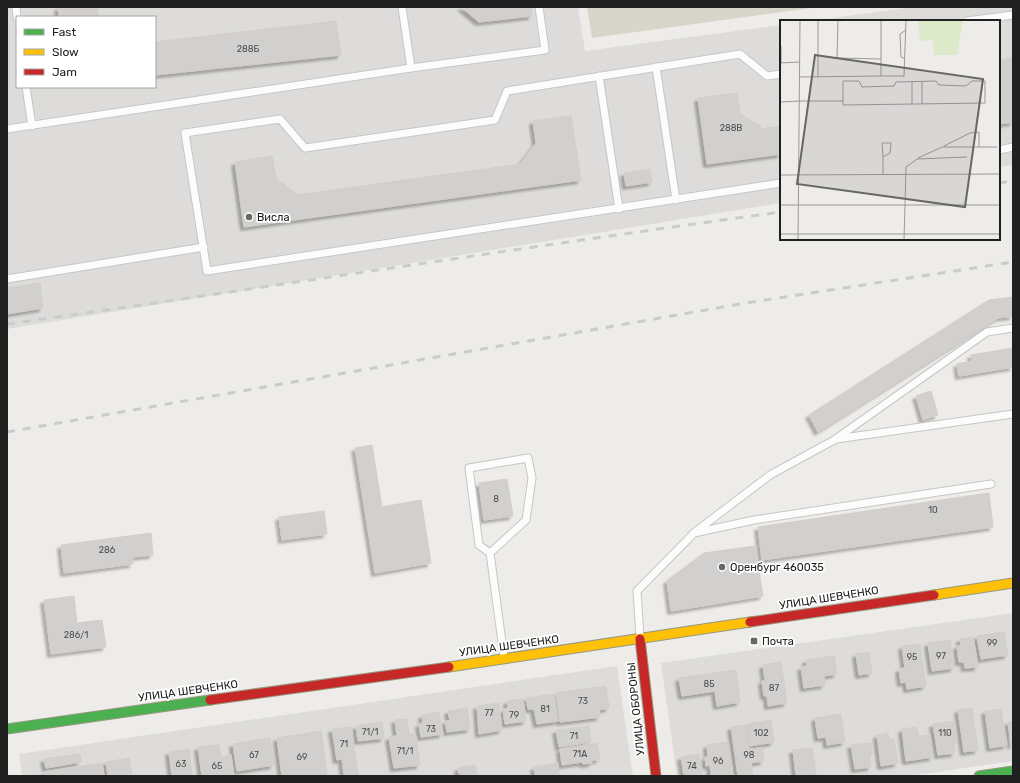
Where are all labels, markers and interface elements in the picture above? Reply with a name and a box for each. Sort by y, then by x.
legend [16,16,156,88]
inset map [780,20,1000,240]
text: Fast [52,25,76,39]
house number: 288Б [237,44,259,54]
text: Slow [52,45,79,59]
text: Jam [52,65,77,79]
house number: 288В [720,123,742,133]
place label: Висла [257,211,290,224]
marker: Висла [244,212,254,222]
house number: 8 [493,494,499,504]
house number: 10 [928,505,938,515]
house number: 286 [99,545,116,555]
place label: Оренбург 460035 [730,561,824,574]
marker: Оренбург 460035 [717,562,727,572]
street label: УЛИЦА ШЕВЧЕНКО [778,584,880,612]
house number: 286/1 [64,630,88,640]
street label: УЛИЦА ШЕВЧЕНКО [458,633,560,659]
place label: Почта [762,635,794,648]
marker: Почта [749,636,759,646]
house number: 99 [987,638,997,648]
house number: 97 [936,651,946,661]
house number: 95 [907,652,917,662]
street label: УЛИЦА ОБОРОНЫ [625,662,647,756]
street label: УЛИЦА ШЕВЧЕНКО [137,678,239,704]
house number: 85 [703,679,715,689]
house number: 87 [769,683,780,693]
house number: 73 [578,696,588,706]
house number: 81 [540,704,550,714]
house number: 77 [484,708,494,718]
house number: 79 [509,710,519,720]
house number: 73 [426,724,436,734]
house number: 71/1 [362,727,378,737]
house number: 102 [754,728,768,738]
house number: 110 [938,728,952,738]
house number: 71 [570,731,578,741]
house number: 71 [340,739,348,749]
house number: 71/1 [397,746,413,756]
house number: 71А [573,749,587,759]
house number: 67 [249,750,259,760]
house number: 98 [743,750,755,760]
house number: 69 [297,752,307,762]
house number: 96 [713,756,724,766]
house number: 63 [176,759,186,769]
house number: 65 [212,761,222,771]
house number: 74 [687,761,697,771]

